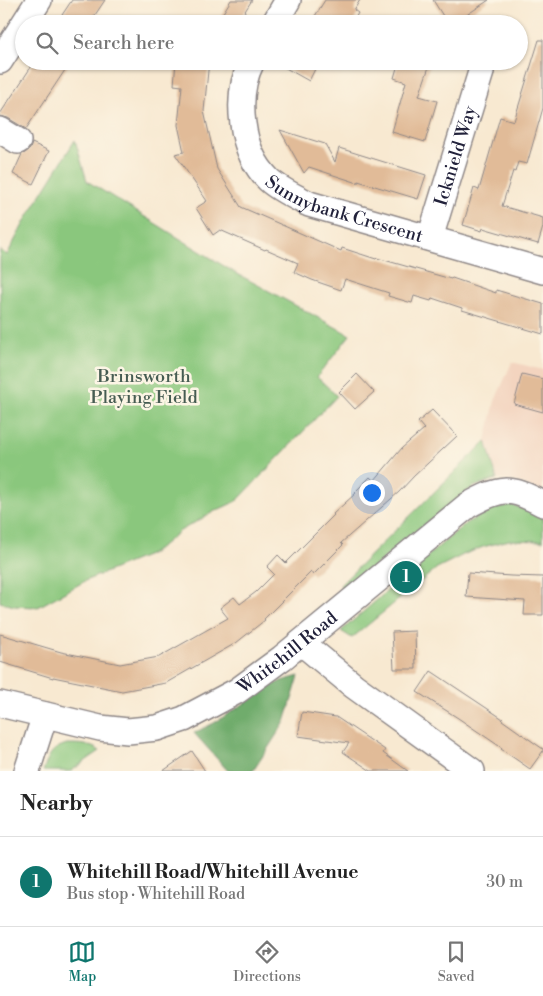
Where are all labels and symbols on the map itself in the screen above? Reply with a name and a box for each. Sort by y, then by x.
street label: Icknield Way [430,103,482,209]
street label: Sunnybank Crescent [260,171,426,248]
park label: Brinsworth Playing Field [90,365,198,409]
your location [359,480,385,506]
pin: 1 [390,558,422,596]
street label: Whitehill Road [232,606,343,700]

